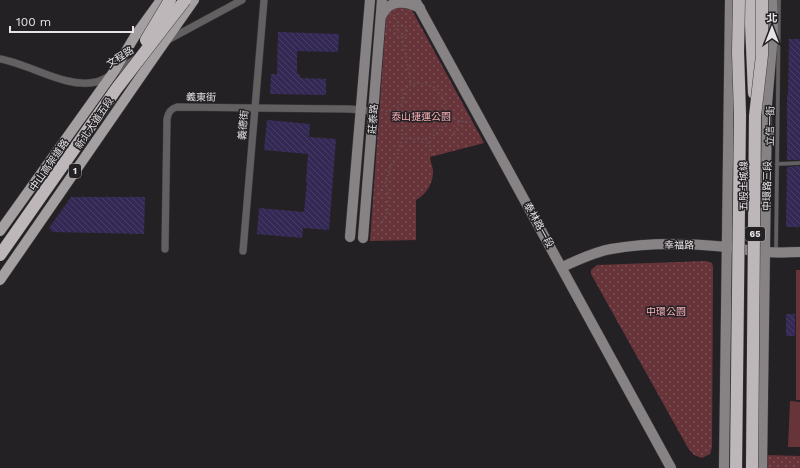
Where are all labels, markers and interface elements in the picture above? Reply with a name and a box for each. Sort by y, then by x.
scale bar [10,8,133,34]
north arrow [752,8,792,48]
text: 北 [767,12,778,25]
text: 100 m [16,15,51,29]
street label: 文程路 [104,44,136,70]
street label: 義東街 [186,91,216,103]
street label: 新北大道五段 [73,95,115,151]
street label: 莊泰路 [366,104,380,134]
street label: 立信一街 [764,106,776,146]
street label: 義德街 [236,110,250,140]
park label: 泰山捷運公園 [391,111,451,122]
street label: 中山高架道路 [27,137,71,193]
street label: 五股土城線 [738,161,749,211]
street label: 中環路三段 [761,161,773,211]
road number: 1 [69,164,81,178]
street label: 泰林路一段 [522,200,556,250]
road number: 65 [745,227,765,241]
street label: 幸福路 [664,239,694,251]
park label: 中環公園 [646,306,686,317]

